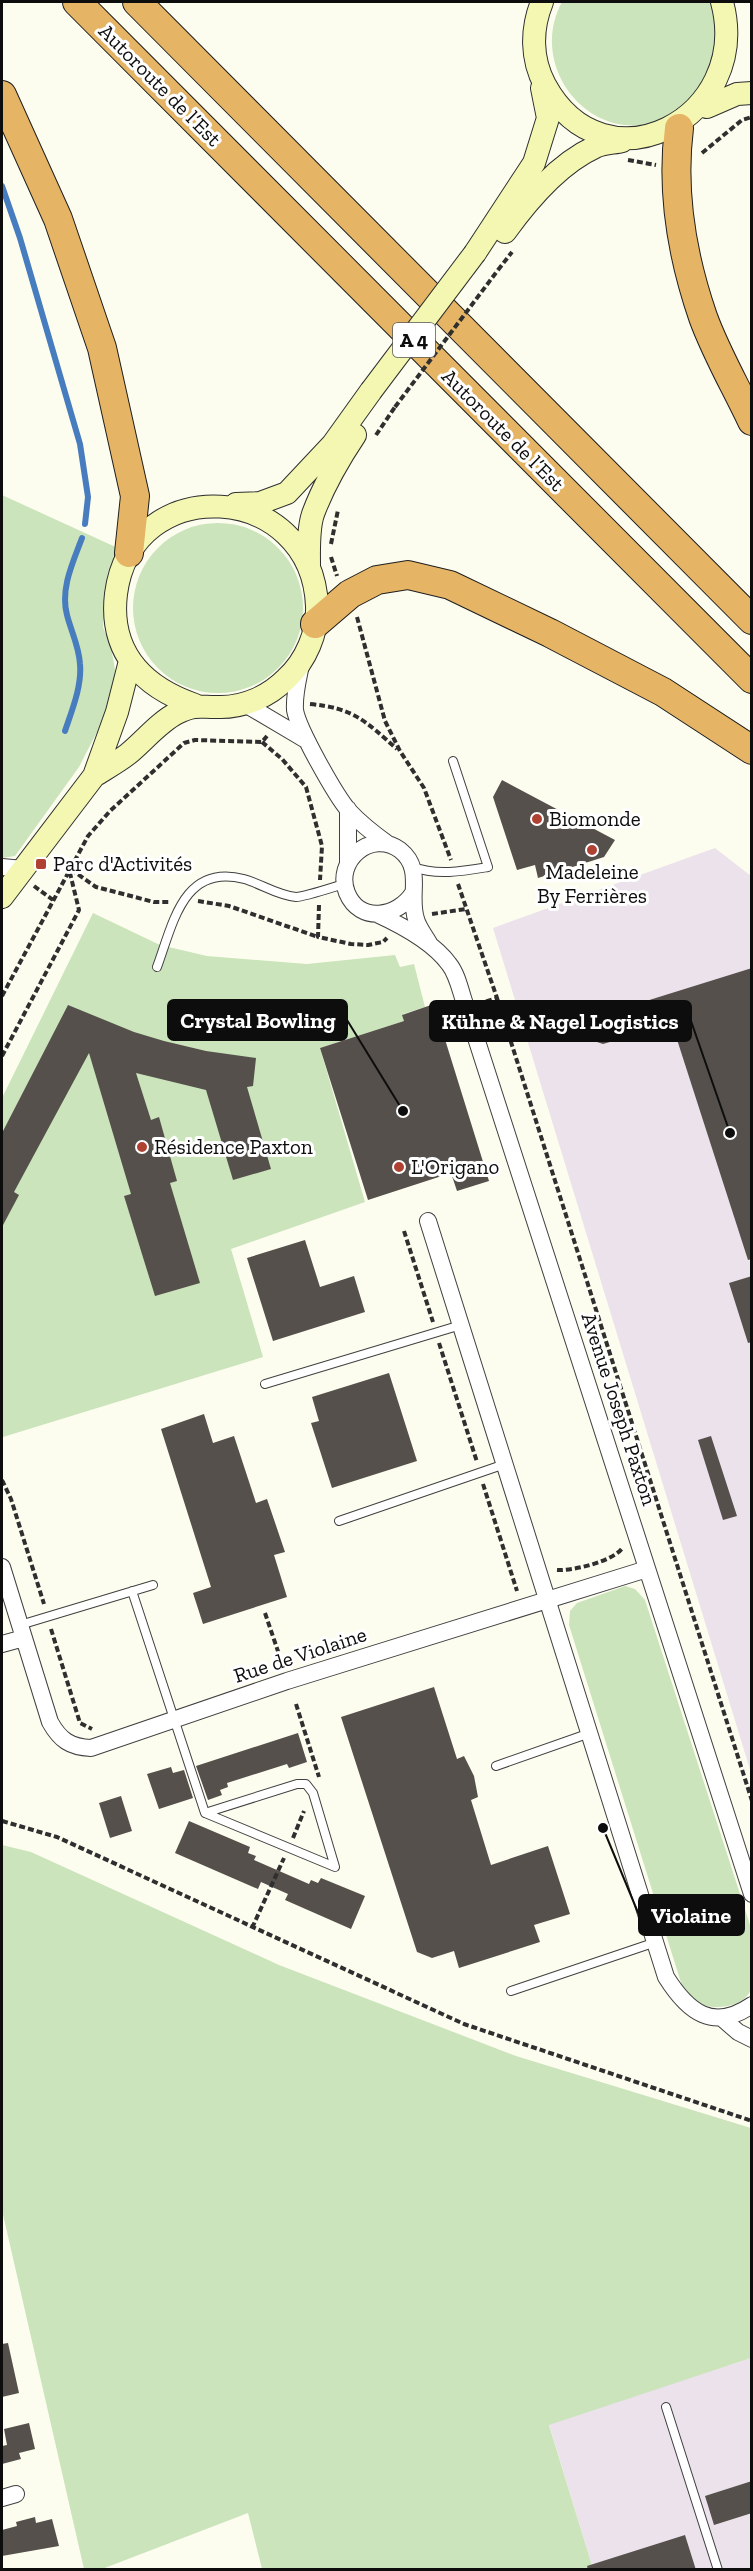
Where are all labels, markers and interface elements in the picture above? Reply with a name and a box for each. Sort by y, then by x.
street label: Autoroute de l’Est [94,18,227,151]
road number: A 4 [393,323,435,357]
street label: Autoroute de l’Est [437,363,570,496]
place label: Biomonde [549,806,641,831]
marker: Biomonde [530,812,544,826]
marker: Madeleine By Ferrières [585,843,599,857]
place label: Parc d'Activités [53,851,192,876]
marker: Parc d'Activités [34,857,48,871]
place label: Madeleine By Ferrières [537,859,647,908]
callout: Crystal Bowling [168,1000,347,1040]
callout: Kühne & Nagel Logistics [430,1001,691,1041]
text: Crystal Bowling [180,1007,336,1034]
text: Kühne & Nagel Logistics [441,1008,679,1035]
place label: Résidence Paxton [154,1134,313,1159]
marker: Résidence Paxton [135,1140,149,1154]
place label: L'Origano [411,1154,499,1179]
marker: L'Origano [392,1160,406,1174]
street label: Avenue Joseph Paxton [577,1309,662,1508]
street label: Rue de Violaine [230,1621,370,1688]
callout: Violaine [639,1895,744,1935]
text: Violaine [651,1902,731,1929]

